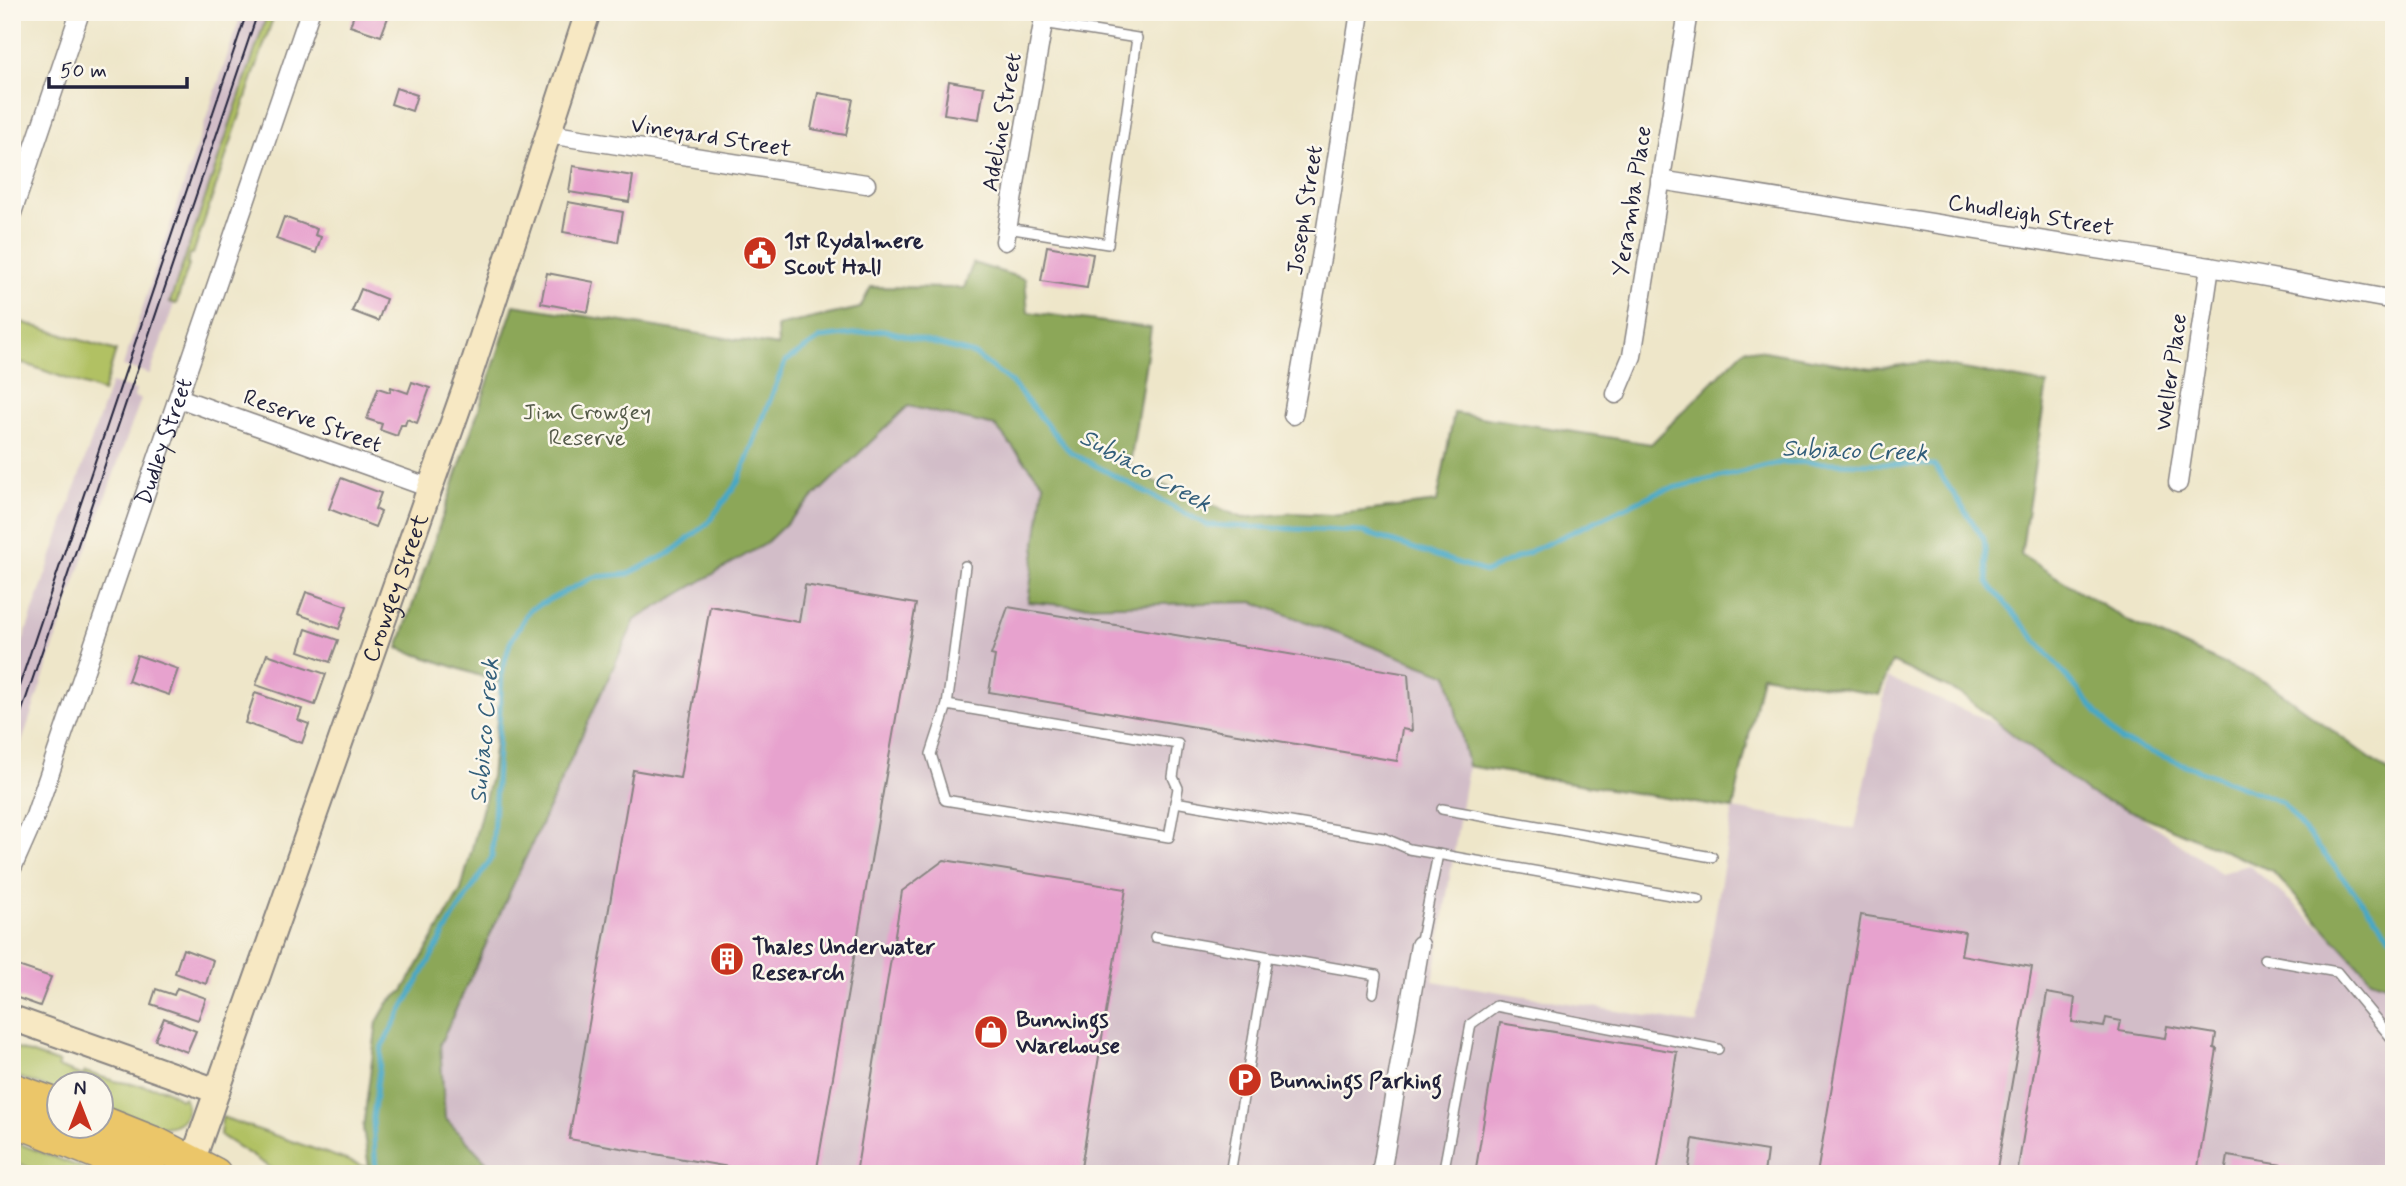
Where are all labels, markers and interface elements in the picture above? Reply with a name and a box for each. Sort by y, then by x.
scale bar [49,46,187,90]
street label: Adeline Street [976,51,1030,194]
text: 50 m [60,57,107,85]
street label: Vineyard Street [628,110,793,165]
street label: Yeramba Place [1606,124,1660,279]
street label: Joseph Street [1281,143,1331,278]
street label: Chudleigh Street [1946,188,2116,244]
place label: 1st Rydalmere Scout Hall [784,227,924,283]
public building icon: 1st Rydalmere Scout Hall [741,234,779,272]
street label: Weller Place [2149,312,2195,433]
street label: Dudley Street [129,374,201,509]
street label: Reserve Street [239,383,386,461]
park label: Jim Crowgey Reserve [523,398,651,454]
water label: Subiaco Creek [1074,422,1217,520]
water label: Subiaco Creek [1781,433,1929,470]
street label: Crowgey Street [357,510,437,667]
water label: Subiaco Creek [464,657,507,805]
place label: Thales Underwater Research [752,933,936,989]
building icon: Thales Underwater Research [708,940,746,978]
place label: Bunnings Warehouse [1015,1006,1120,1062]
shop icon: Bunnings Warehouse [972,1013,1010,1051]
parking icon: Bunnings Parking [1226,1061,1264,1099]
place label: Bunnings Parking [1270,1067,1442,1100]
north arrow [46,1070,116,1140]
text: N [74,1077,86,1102]

